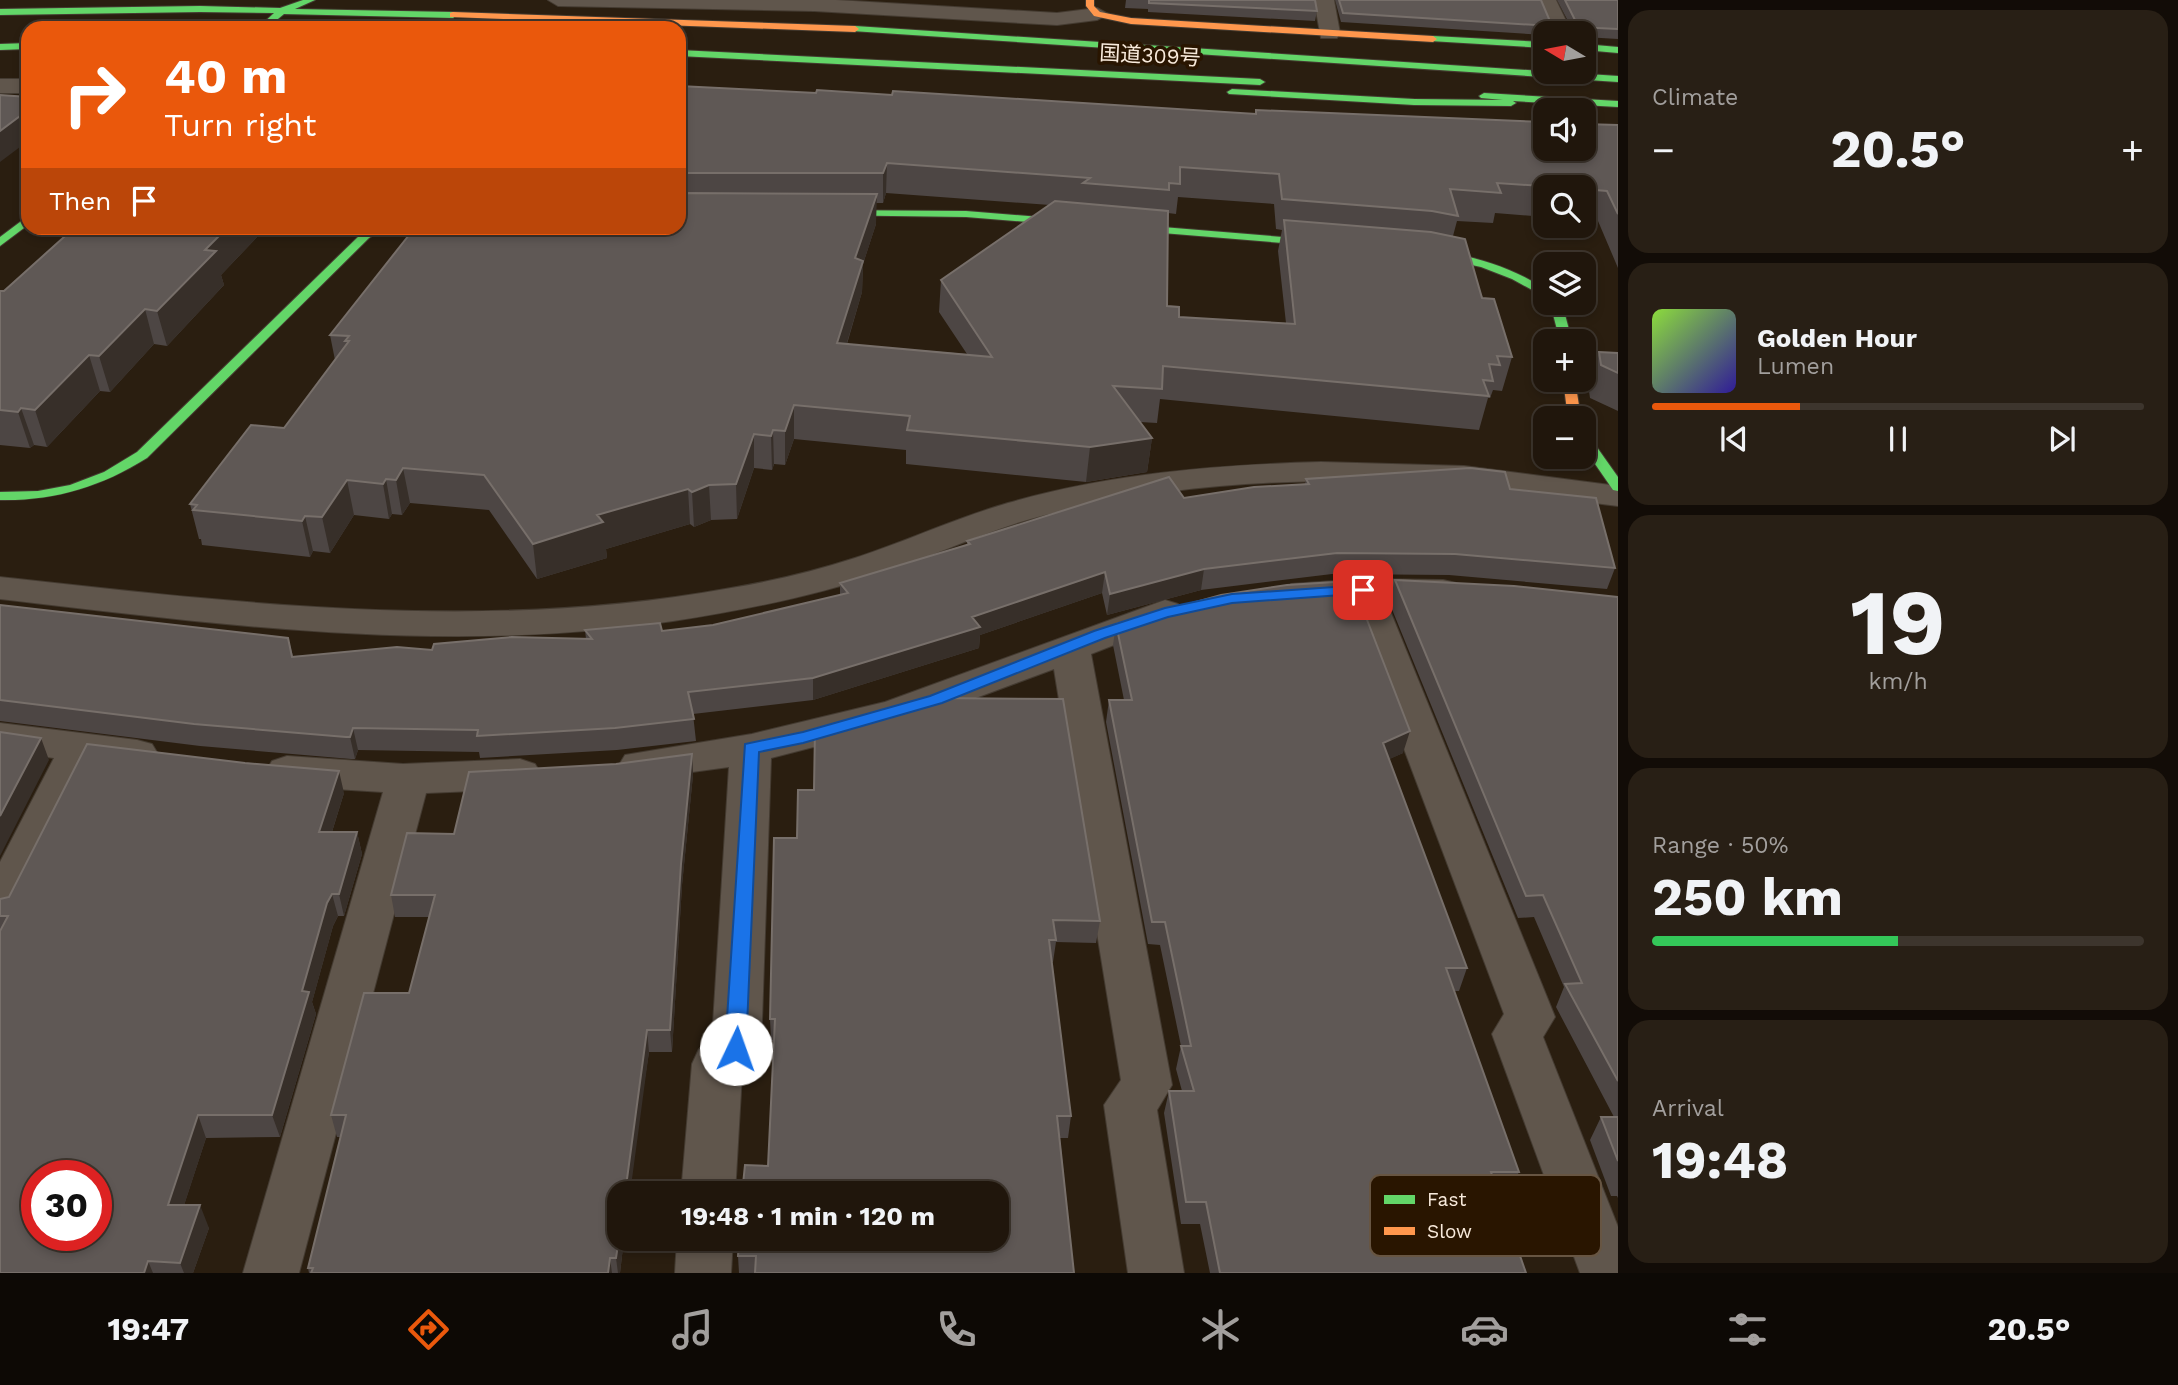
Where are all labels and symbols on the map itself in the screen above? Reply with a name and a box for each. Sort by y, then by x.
north arrow [1533,21,1596,84]
street label: 国道309号 [1099,40,1201,70]
pin [1333,560,1393,620]
position arrow [699,1012,773,1086]
speed limit sign: 30 [21,1160,112,1251]
legend [1370,1175,1601,1256]
text: Fast [1427,1188,1466,1211]
text: Slow [1427,1220,1472,1243]

